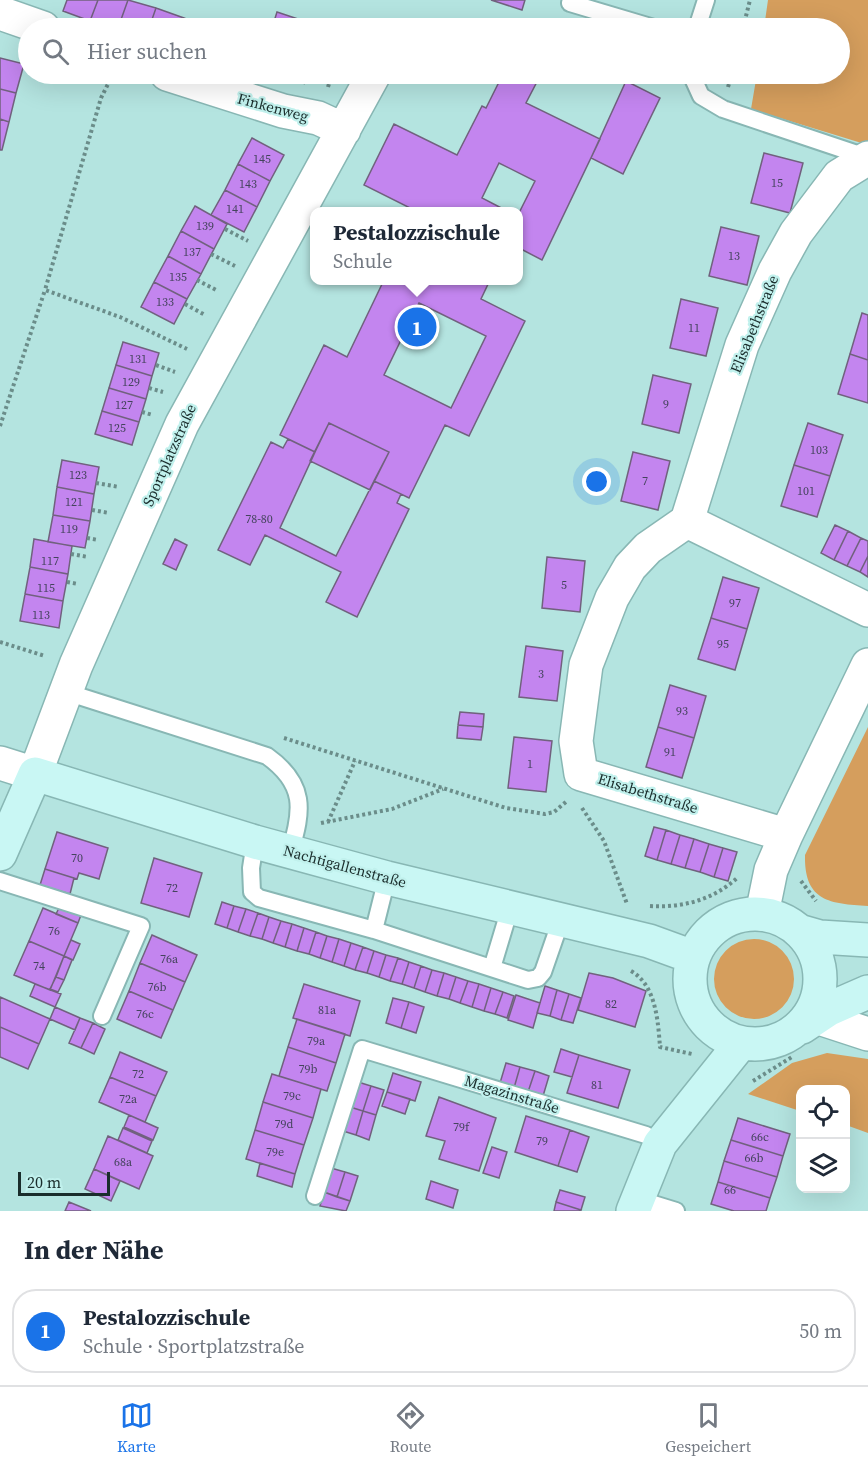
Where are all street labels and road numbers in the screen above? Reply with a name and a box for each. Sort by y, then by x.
street label: Finkenweg [235,87,311,127]
street label: Elisabethstraße [725,272,783,376]
street label: Sportplatzstraße [137,400,201,510]
street label: Elisabethstraße [595,768,701,818]
street label: Nachtigallenstraße [281,839,409,893]
street label: Magazinstraße [462,1070,562,1118]

